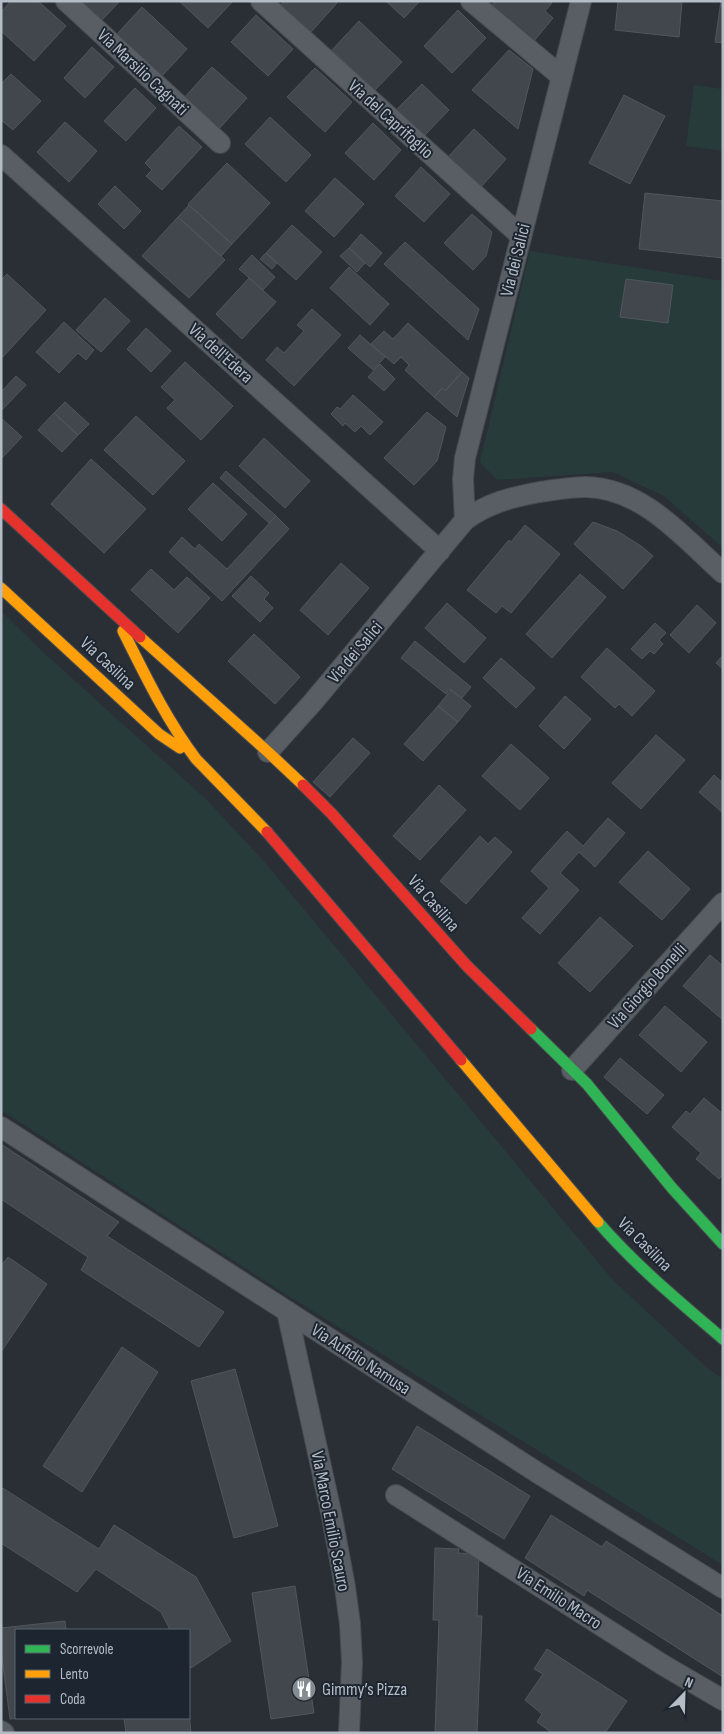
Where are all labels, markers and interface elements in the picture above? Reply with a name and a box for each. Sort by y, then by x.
street label: Via Marsilio Cagnati [93,25,193,120]
street label: Via del Caprifoglio [344,76,438,163]
street label: Via dei Salici [496,221,535,299]
street label: Via dell'Edera [184,319,257,388]
street label: Via dei Salici [323,617,387,688]
street label: Via Casilina [76,632,140,694]
street label: Via Casilina [403,871,464,936]
street label: Via Giorgio Bonelli [604,939,691,1033]
street label: Via Casilina [613,1213,676,1276]
street label: Via Aufidio Namusa [307,1320,414,1399]
street label: Via Marco Emilio Scauro [307,1449,354,1593]
street label: Via Emilio Macro [512,1563,606,1634]
legend [15,1629,190,1719]
text: Scorrevole [60,1640,114,1659]
text: Lento [60,1665,89,1684]
north arrow [659,1669,709,1719]
text: N [682,1673,696,1692]
restaurant icon: Gimmy’s Pizza [291,1676,317,1702]
place label: Gimmy’s Pizza [322,1679,407,1700]
text: Coda [60,1690,86,1709]

